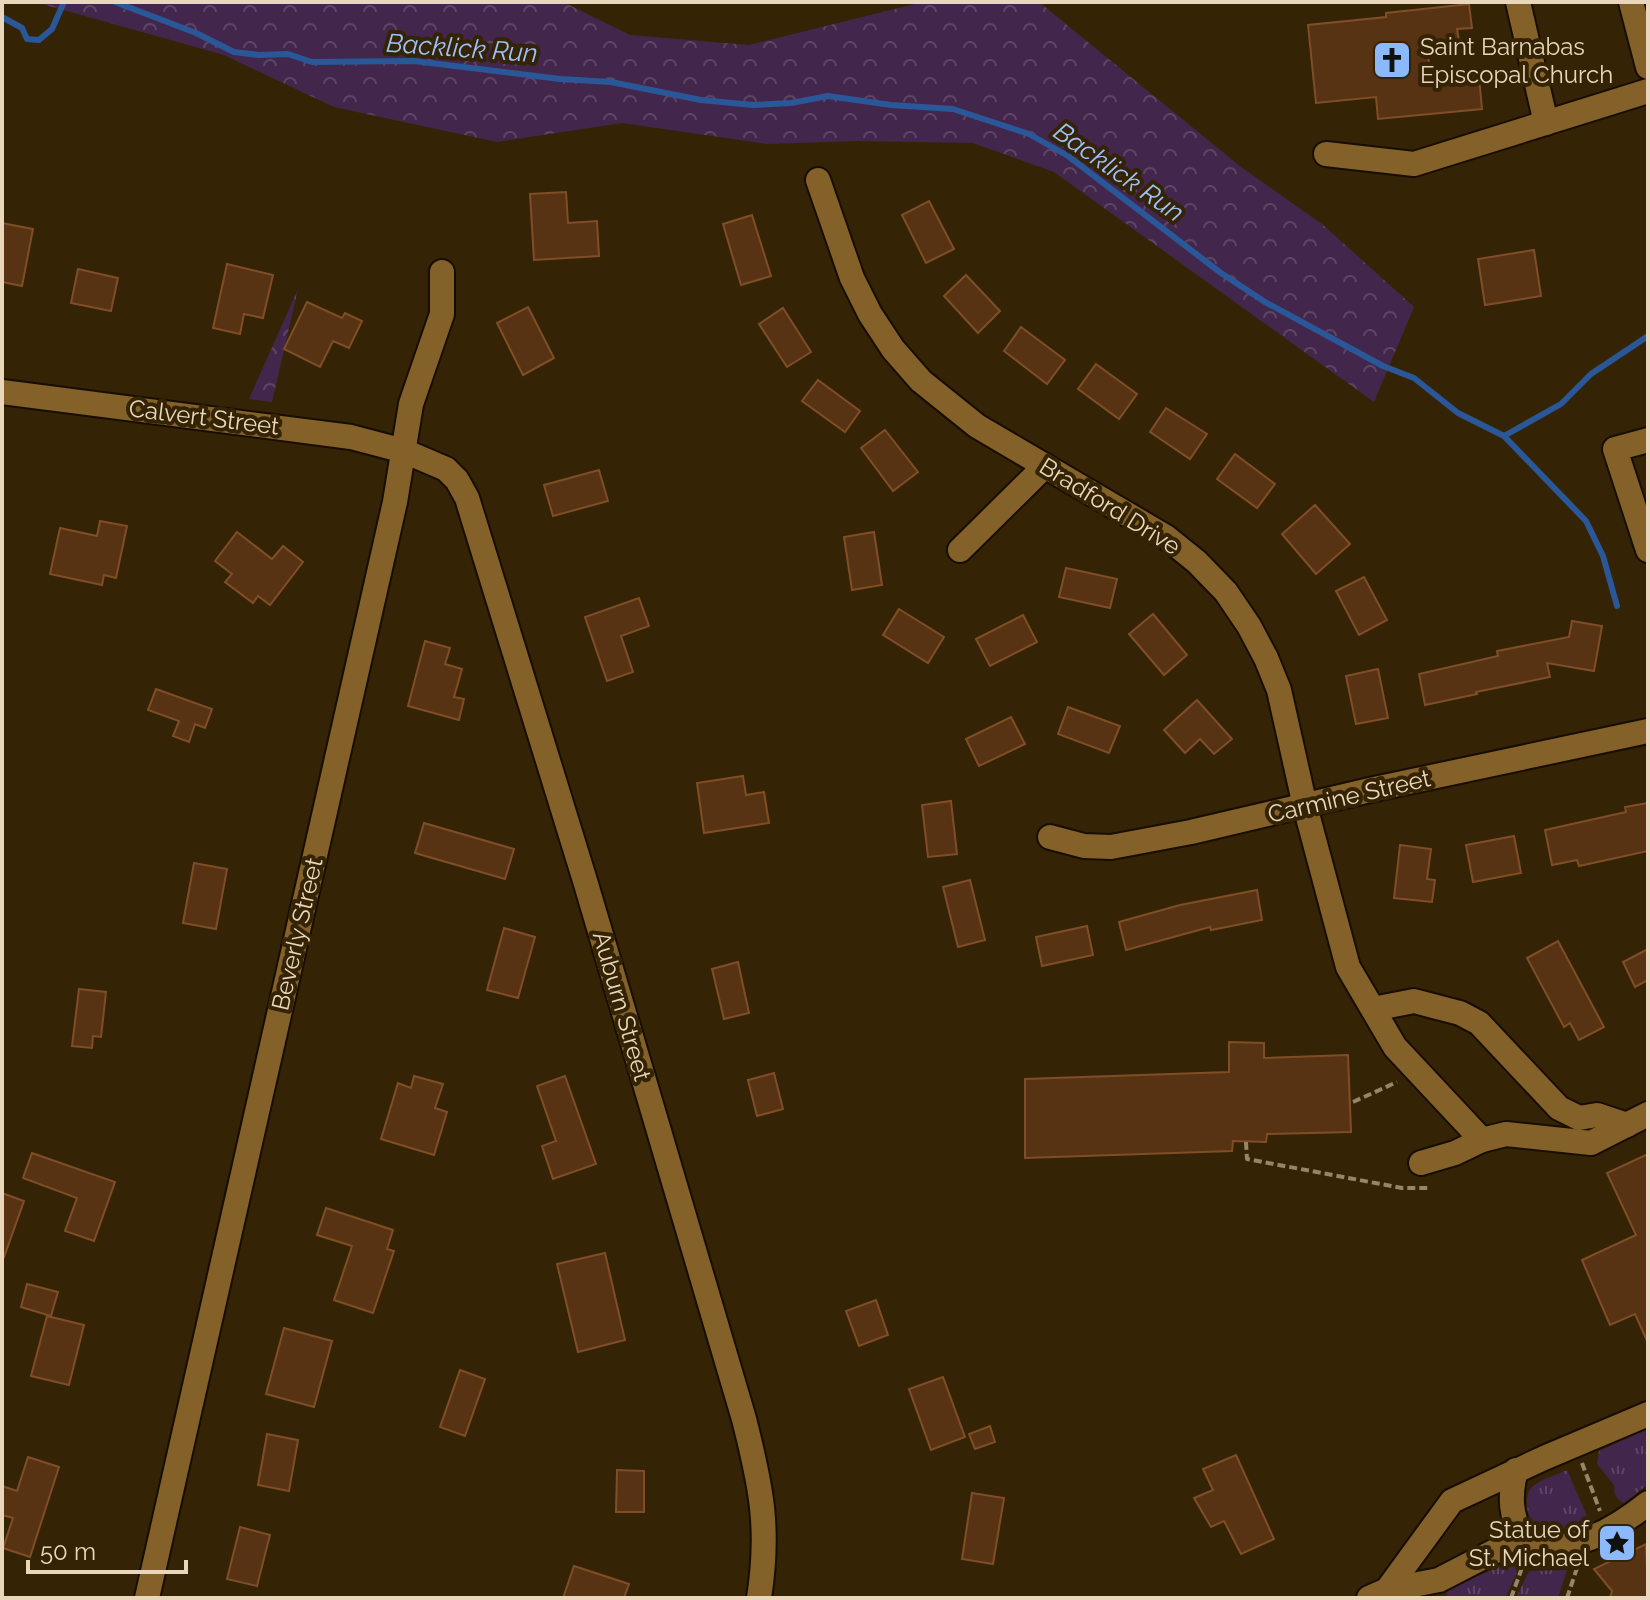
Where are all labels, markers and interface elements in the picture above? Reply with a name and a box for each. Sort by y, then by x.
water label: Backlick Run [385,28,539,68]
place label: Saint Barnabas Episcopal Church [1420,32,1613,89]
church icon: Saint Barnabas Episcopal Church [1371,39,1413,81]
water label: Backlick Run [1048,116,1190,228]
street label: Calvert Street [127,393,281,441]
street label: Bradford Drive [1034,451,1186,561]
street label: Carmine Street [1265,763,1433,829]
street label: Beverly Street [265,855,329,1013]
street label: Auburn Street [587,928,657,1084]
place label: Statue of St. Michael [1469,1515,1590,1572]
place icon: Statue of St. Michael [1596,1522,1638,1564]
scale bar [28,1524,186,1574]
text: 50 m [40,1537,96,1566]

